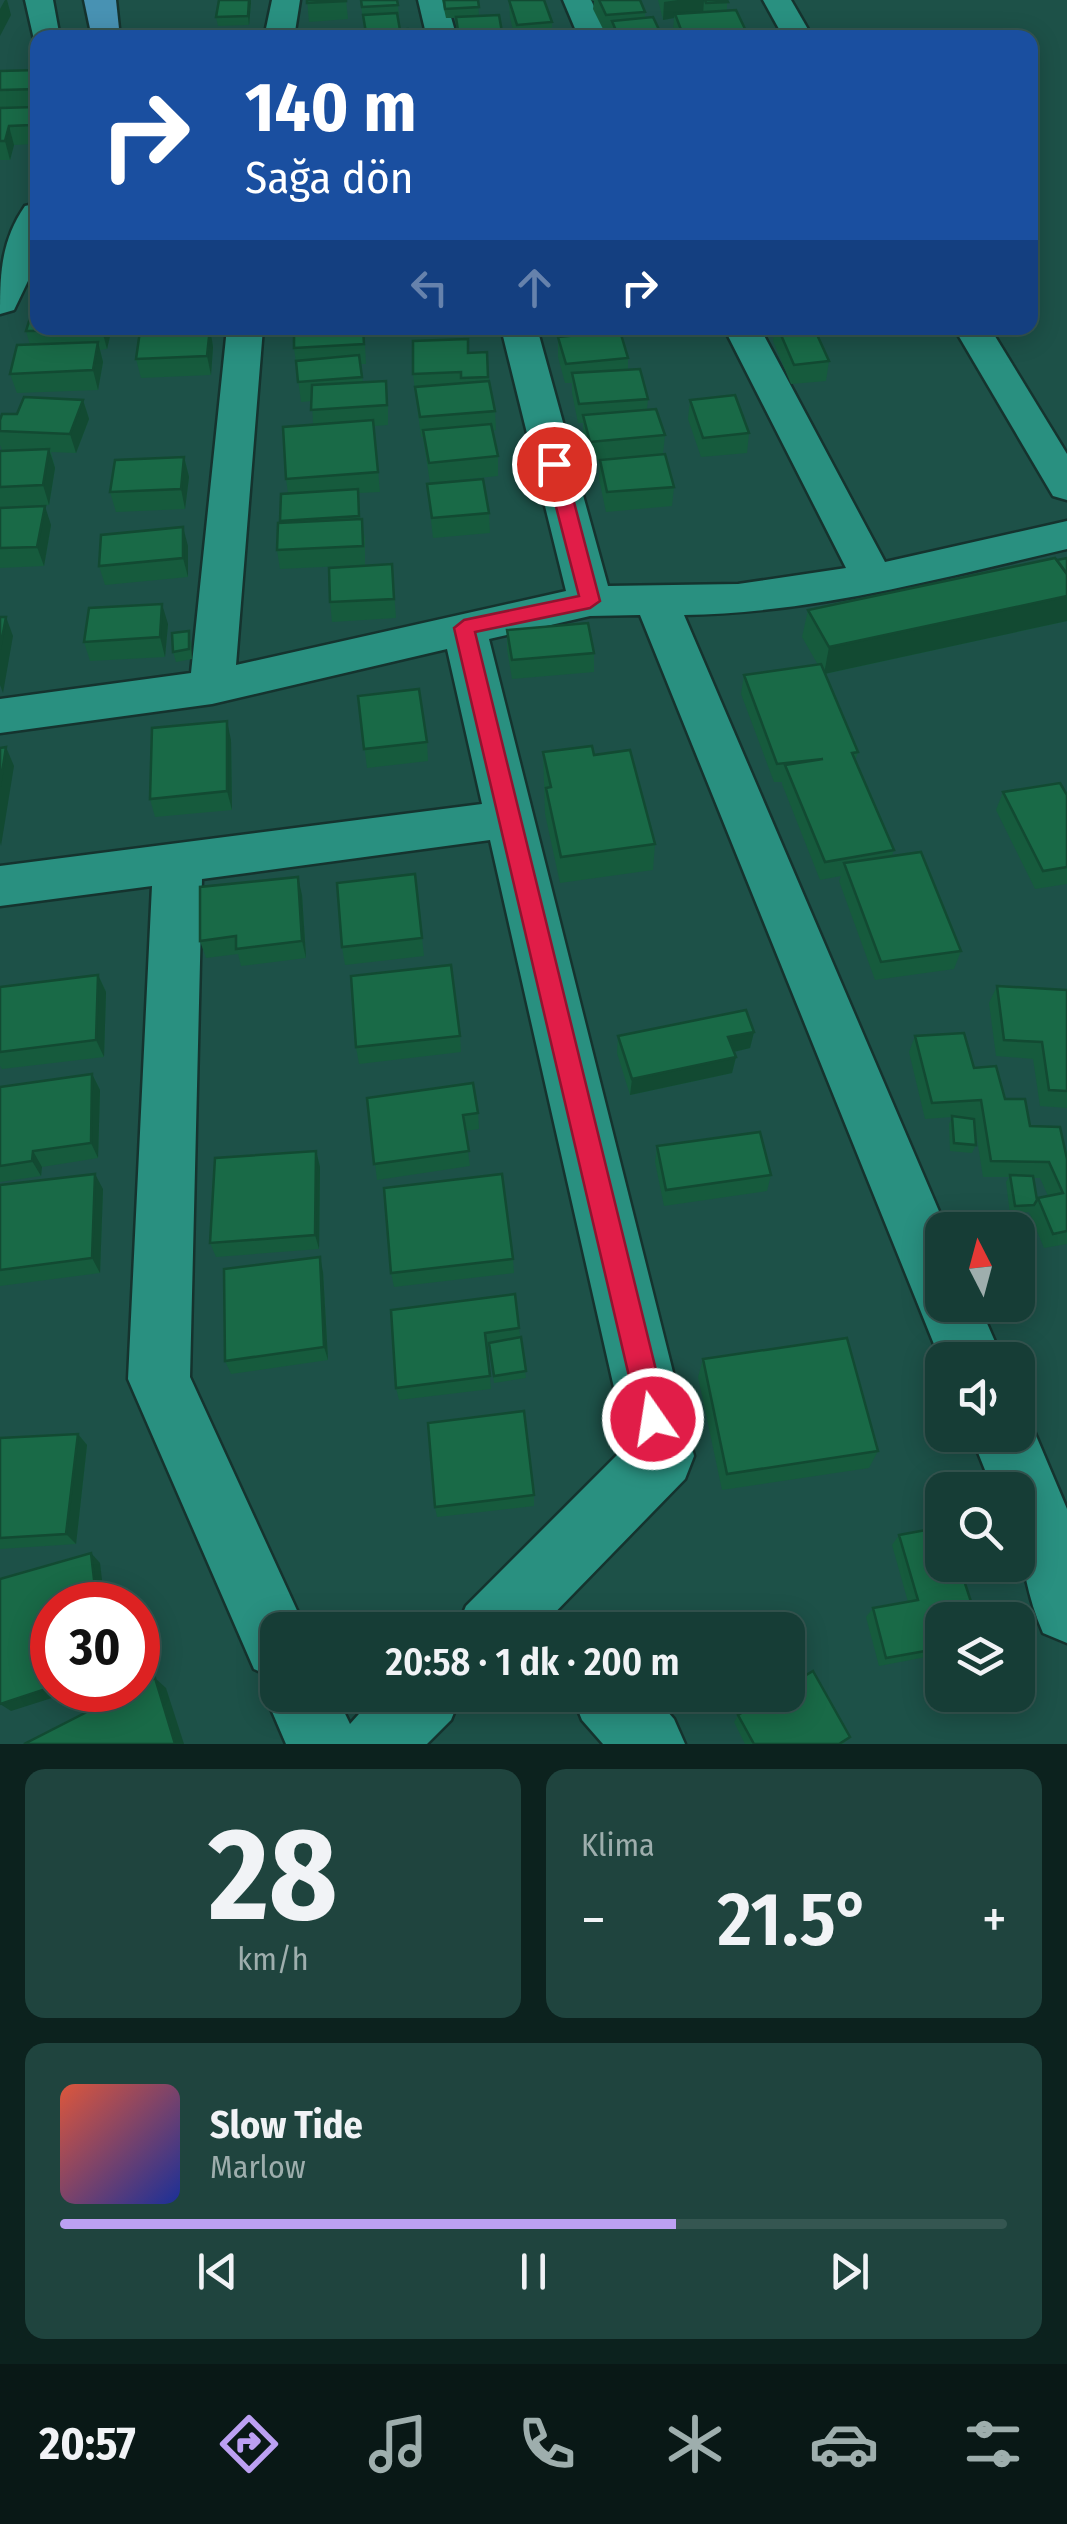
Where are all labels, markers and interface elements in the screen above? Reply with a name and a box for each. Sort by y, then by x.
text: 140 m [245,66,417,150]
icon: right [80,70,210,200]
text: Sağa dön [245,151,413,205]
icon: left [402,260,457,315]
icon: ahead [507,260,562,315]
icon: right [612,260,667,315]
pin [512,422,597,507]
icon: arrive [527,437,582,492]
north arrow [925,1212,1035,1322]
map controls [925,1212,1035,1712]
button: sound [925,1342,1035,1452]
position arrow [601,1367,705,1471]
button: search [925,1472,1035,1582]
speed limit sign: 30 [30,1582,160,1712]
button: layers [925,1602,1035,1712]
text: 20:58 · 1 dk · 200 m [385,1639,680,1685]
text: 28 [209,1797,337,1953]
text: Klima [581,1826,655,1864]
text: 21.5° [718,1875,870,1965]
text: − [581,1887,606,1953]
text: + [982,1887,1007,1953]
text: km/h [237,1940,309,1978]
text: Slow Tide [210,2102,363,2148]
text: Marlow [210,2148,306,2186]
icon: previous [190,2244,245,2299]
icon: pause [506,2244,561,2299]
icon: next [822,2244,877,2299]
icon: directions [214,2409,284,2479]
icon: music [363,2409,433,2479]
icon: phone [512,2409,582,2479]
icon: climate [660,2409,730,2479]
icon: car [809,2409,879,2479]
icon: filters [958,2409,1028,2479]
text: 20:57 [39,2417,136,2471]

